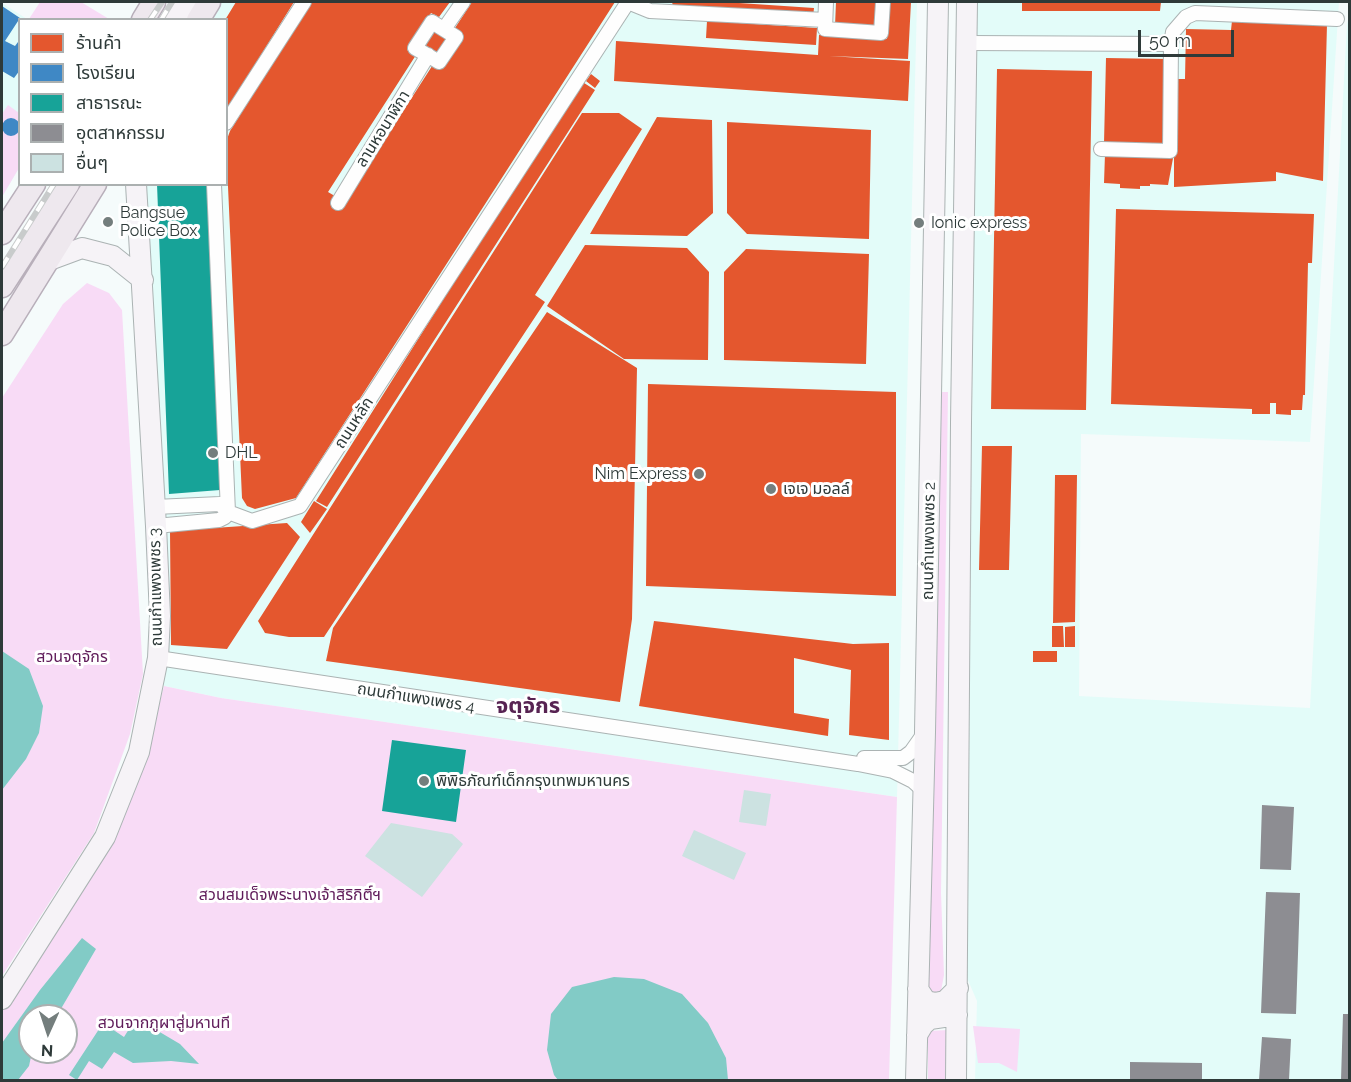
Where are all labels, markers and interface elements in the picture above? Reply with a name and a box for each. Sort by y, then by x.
legend [18,18,228,186]
scale bar [1141,18,1237,56]
text: 50 m [1149,30,1191,51]
text: ร้านค้า [76,32,122,53]
text: โรงเรียน [76,62,135,83]
street label: ลานหอนาฬิกา [352,87,414,171]
text: สาธารณะ [76,92,142,113]
text: อุตสาหกรรม [76,122,165,143]
text: อื่นๆ [76,152,108,173]
place label: Bangsue Police Box [120,203,197,241]
place label: Ionic express [931,213,1027,233]
marker: Bangsue Police Box [101,215,115,229]
marker: Ionic express [912,216,926,230]
street label: ถนนหลัก [330,394,378,452]
place label: DHL [225,443,258,463]
marker: DHL [206,446,220,460]
place label: Nim Express [594,464,687,484]
marker: Nim Express [692,467,706,481]
place label: เจเจ มอลล์ [783,479,850,499]
marker: เจเจ มอลล์ [764,482,778,496]
street label: ถนนกำแพงเพชร 2 [918,482,940,600]
street label: ถนนกำแพงเพชร 3 [145,528,167,646]
park label: สวนจตุจักร [36,647,108,667]
street label: ถนนกำแพงเพชร 4 [356,679,476,717]
district label: จตุจักร [496,693,560,719]
place label: พิพิธภัณฑ์เด็กกรุงเทพมหานคร [436,771,630,791]
marker: พิพิธภัณฑ์เด็กกรุงเทพมหานคร [417,774,431,788]
park label: สวนสมเด็จพระนางเจ้าสิริกิติ์ฯ [199,885,381,905]
north arrow [18,1004,78,1064]
park label: สวนจากภูผาสู่มหานที [98,1013,230,1033]
text: N [41,1041,54,1060]

